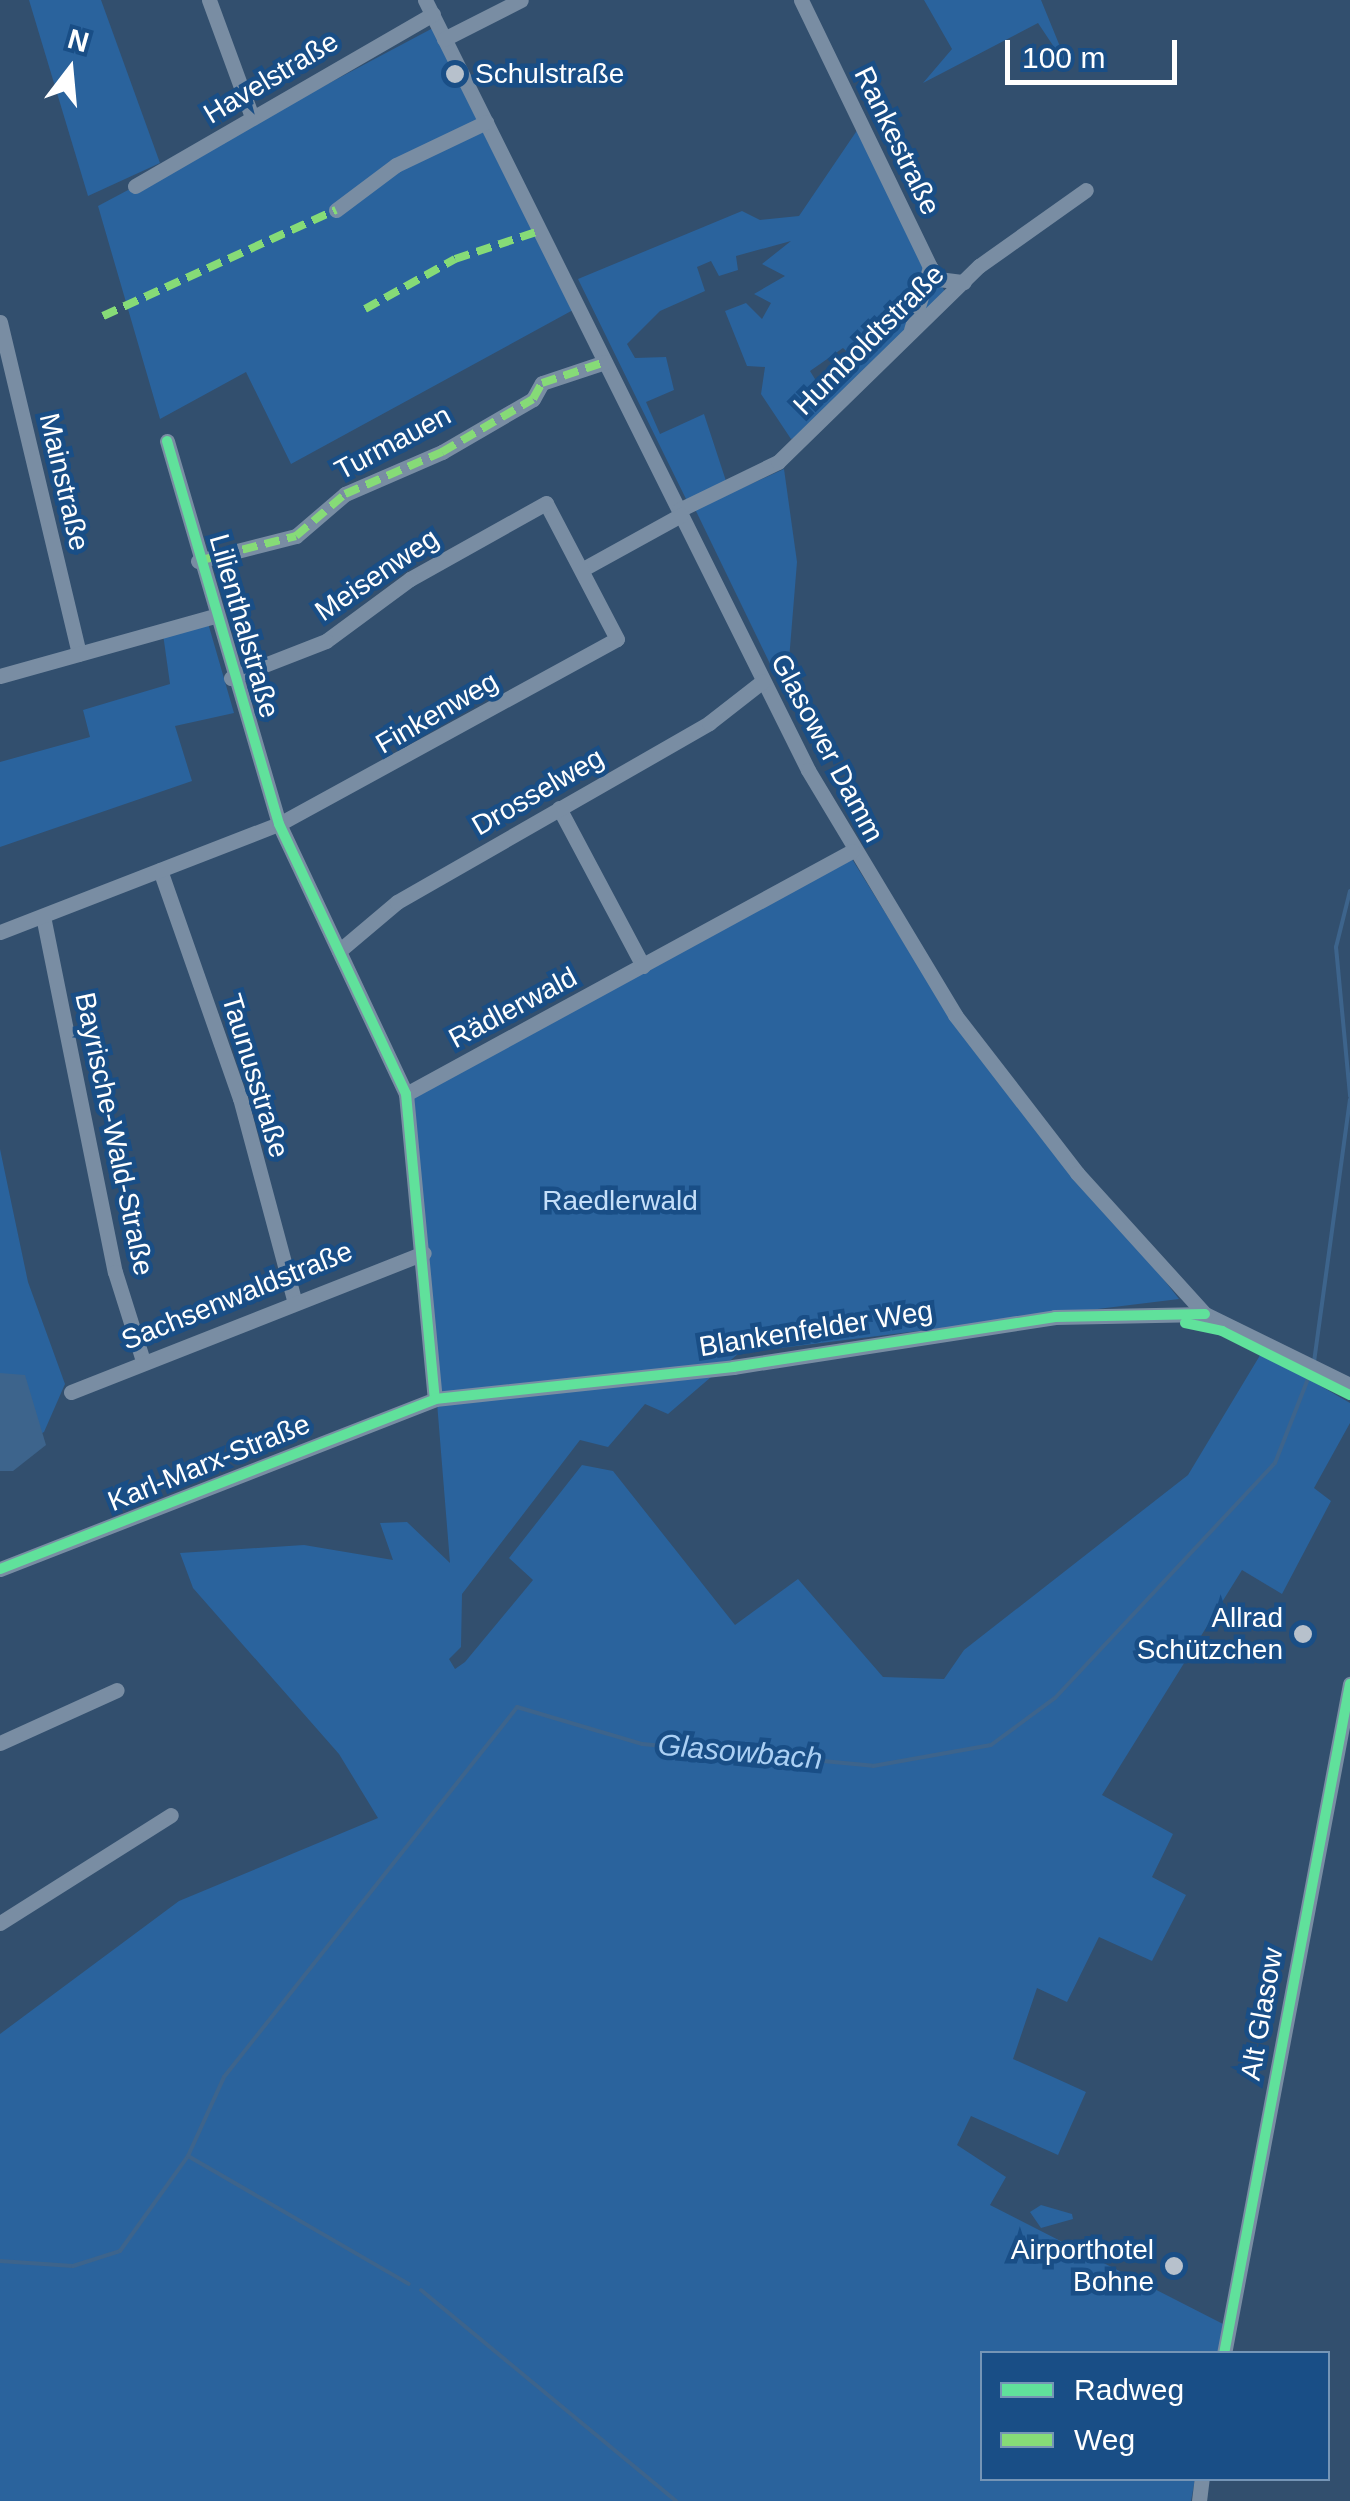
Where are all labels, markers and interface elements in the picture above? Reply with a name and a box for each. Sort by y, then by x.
north arrow [20,20,120,120]
scale bar [1010,20,1182,82]
text: N [64,23,92,58]
street label: Havelstraße [198,25,344,131]
text: 100 m [1022,41,1105,74]
place label: Schulstraße [475,57,624,91]
street label: Rankestraße [847,62,947,220]
marker: Schulstraße [444,63,466,85]
street label: Humboldtstraße [787,258,951,422]
street label: Turmauen [329,398,457,488]
street label: Mainstraße [32,410,96,554]
street label: Meisenweg [309,521,445,629]
street label: Lilienthalstraße [202,530,286,722]
street label: Glasower Damm [763,648,891,848]
street label: Finkenweg [370,665,504,761]
street label: Drosselweg [466,741,610,843]
street label: Rädlerwald [443,960,583,1056]
street label: Bayrische-Wald-Straße [68,989,160,1279]
street label: Taunusstraße [214,990,296,1162]
park label: Raedlerwald [542,1184,698,1218]
street label: Sachsenwaldstraße [117,1234,357,1358]
street label: Blankenfelder Weg [697,1294,935,1364]
street label: Karl-Marx-Straße [103,1407,315,1519]
place label: Allrad Schützchen [1137,1601,1283,1667]
marker: Allrad Schützchen [1292,1623,1314,1645]
water label: Glasowbach [656,1727,824,1777]
street label: Alt Glasow [1234,1945,1290,2083]
place label: Airporthotel Bohne [1011,2233,1154,2299]
marker: Airporthotel Bohne [1163,2255,1185,2277]
legend [980,2351,1330,2481]
text: Radweg [1074,2373,1184,2406]
text: Weg [1074,2423,1135,2456]

